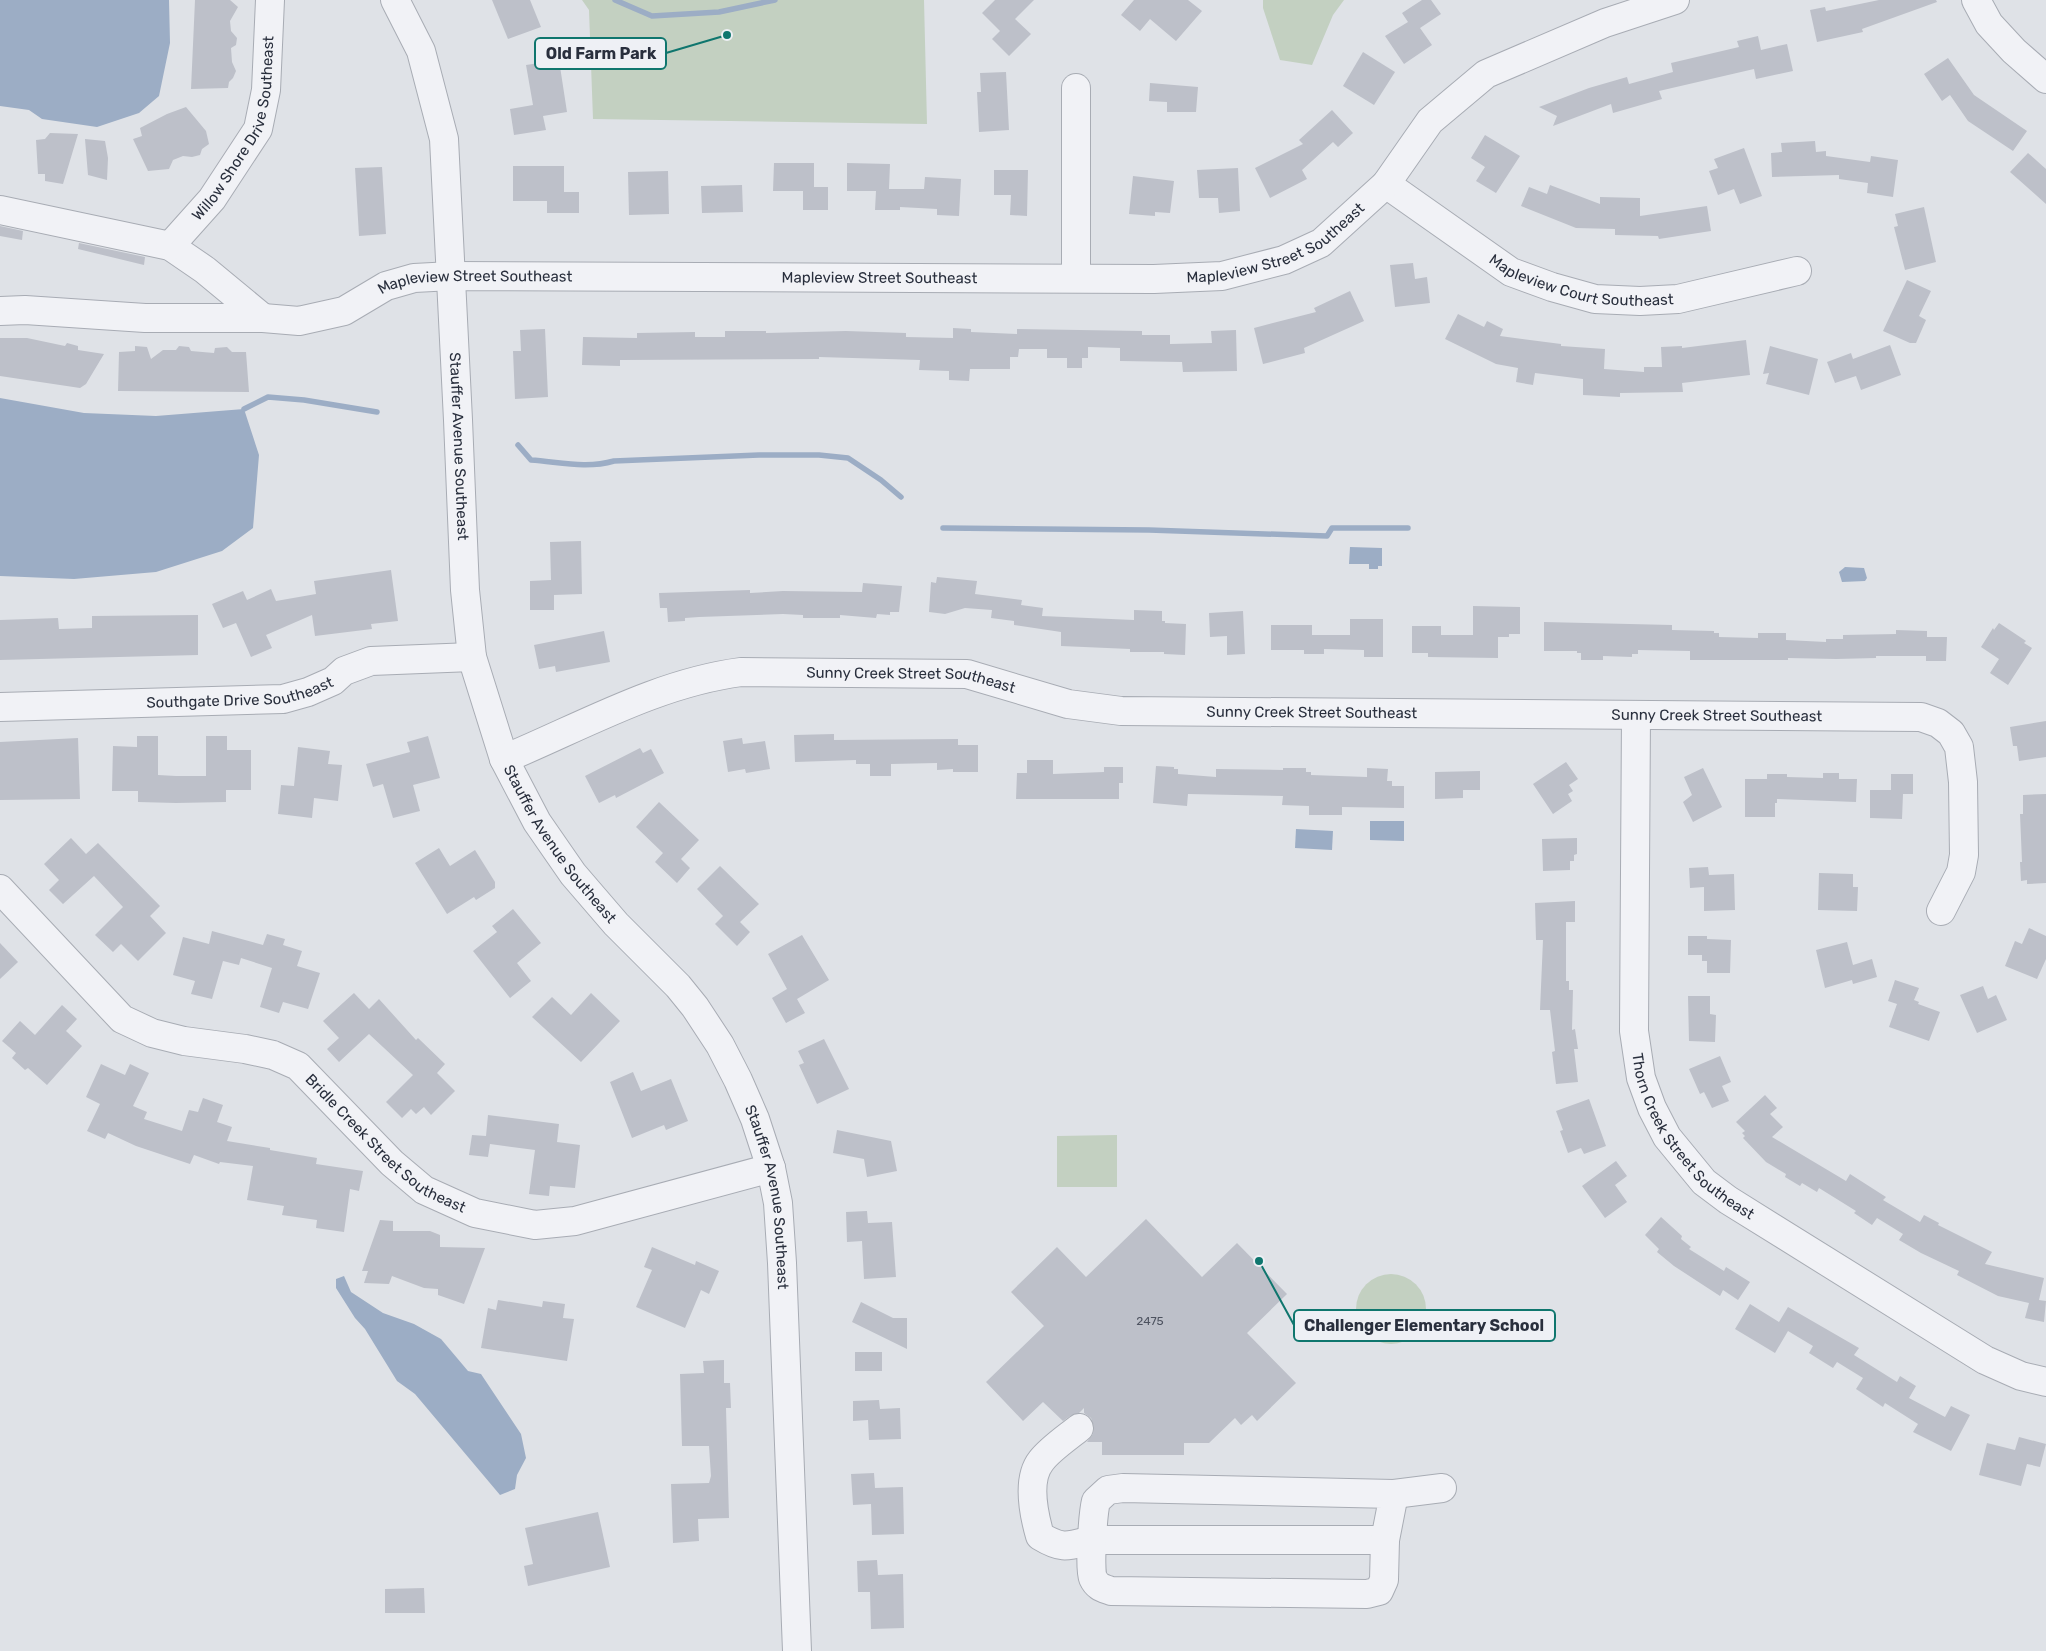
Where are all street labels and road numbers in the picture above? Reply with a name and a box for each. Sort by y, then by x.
street label: Willow Shore Drive Southeast [188,35,277,224]
street label: Mapleview Street Southeast [1186,199,1368,287]
street label: Mapleview Court Southeast [1486,250,1674,310]
street label: Mapleview Street Southeast [374,267,573,298]
street label: Mapleview Street Southeast [781,268,978,287]
street label: Stauffer Avenue Southeast [446,352,472,541]
street label: Sunny Creek Street Southeast [806,664,1018,697]
street label: Southgate Drive Southeast [146,673,336,712]
street label: Sunny Creek Street Southeast [1206,703,1417,722]
street label: Sunny Creek Street Southeast [1611,706,1822,725]
street label: Stauffer Avenue Southeast [500,762,620,927]
street label: Thorn Creek Street Southeast [1628,1052,1758,1223]
street label: Bridle Creek Street Southeast [302,1070,469,1217]
street label: Stauffer Avenue Southeast [741,1102,792,1290]

